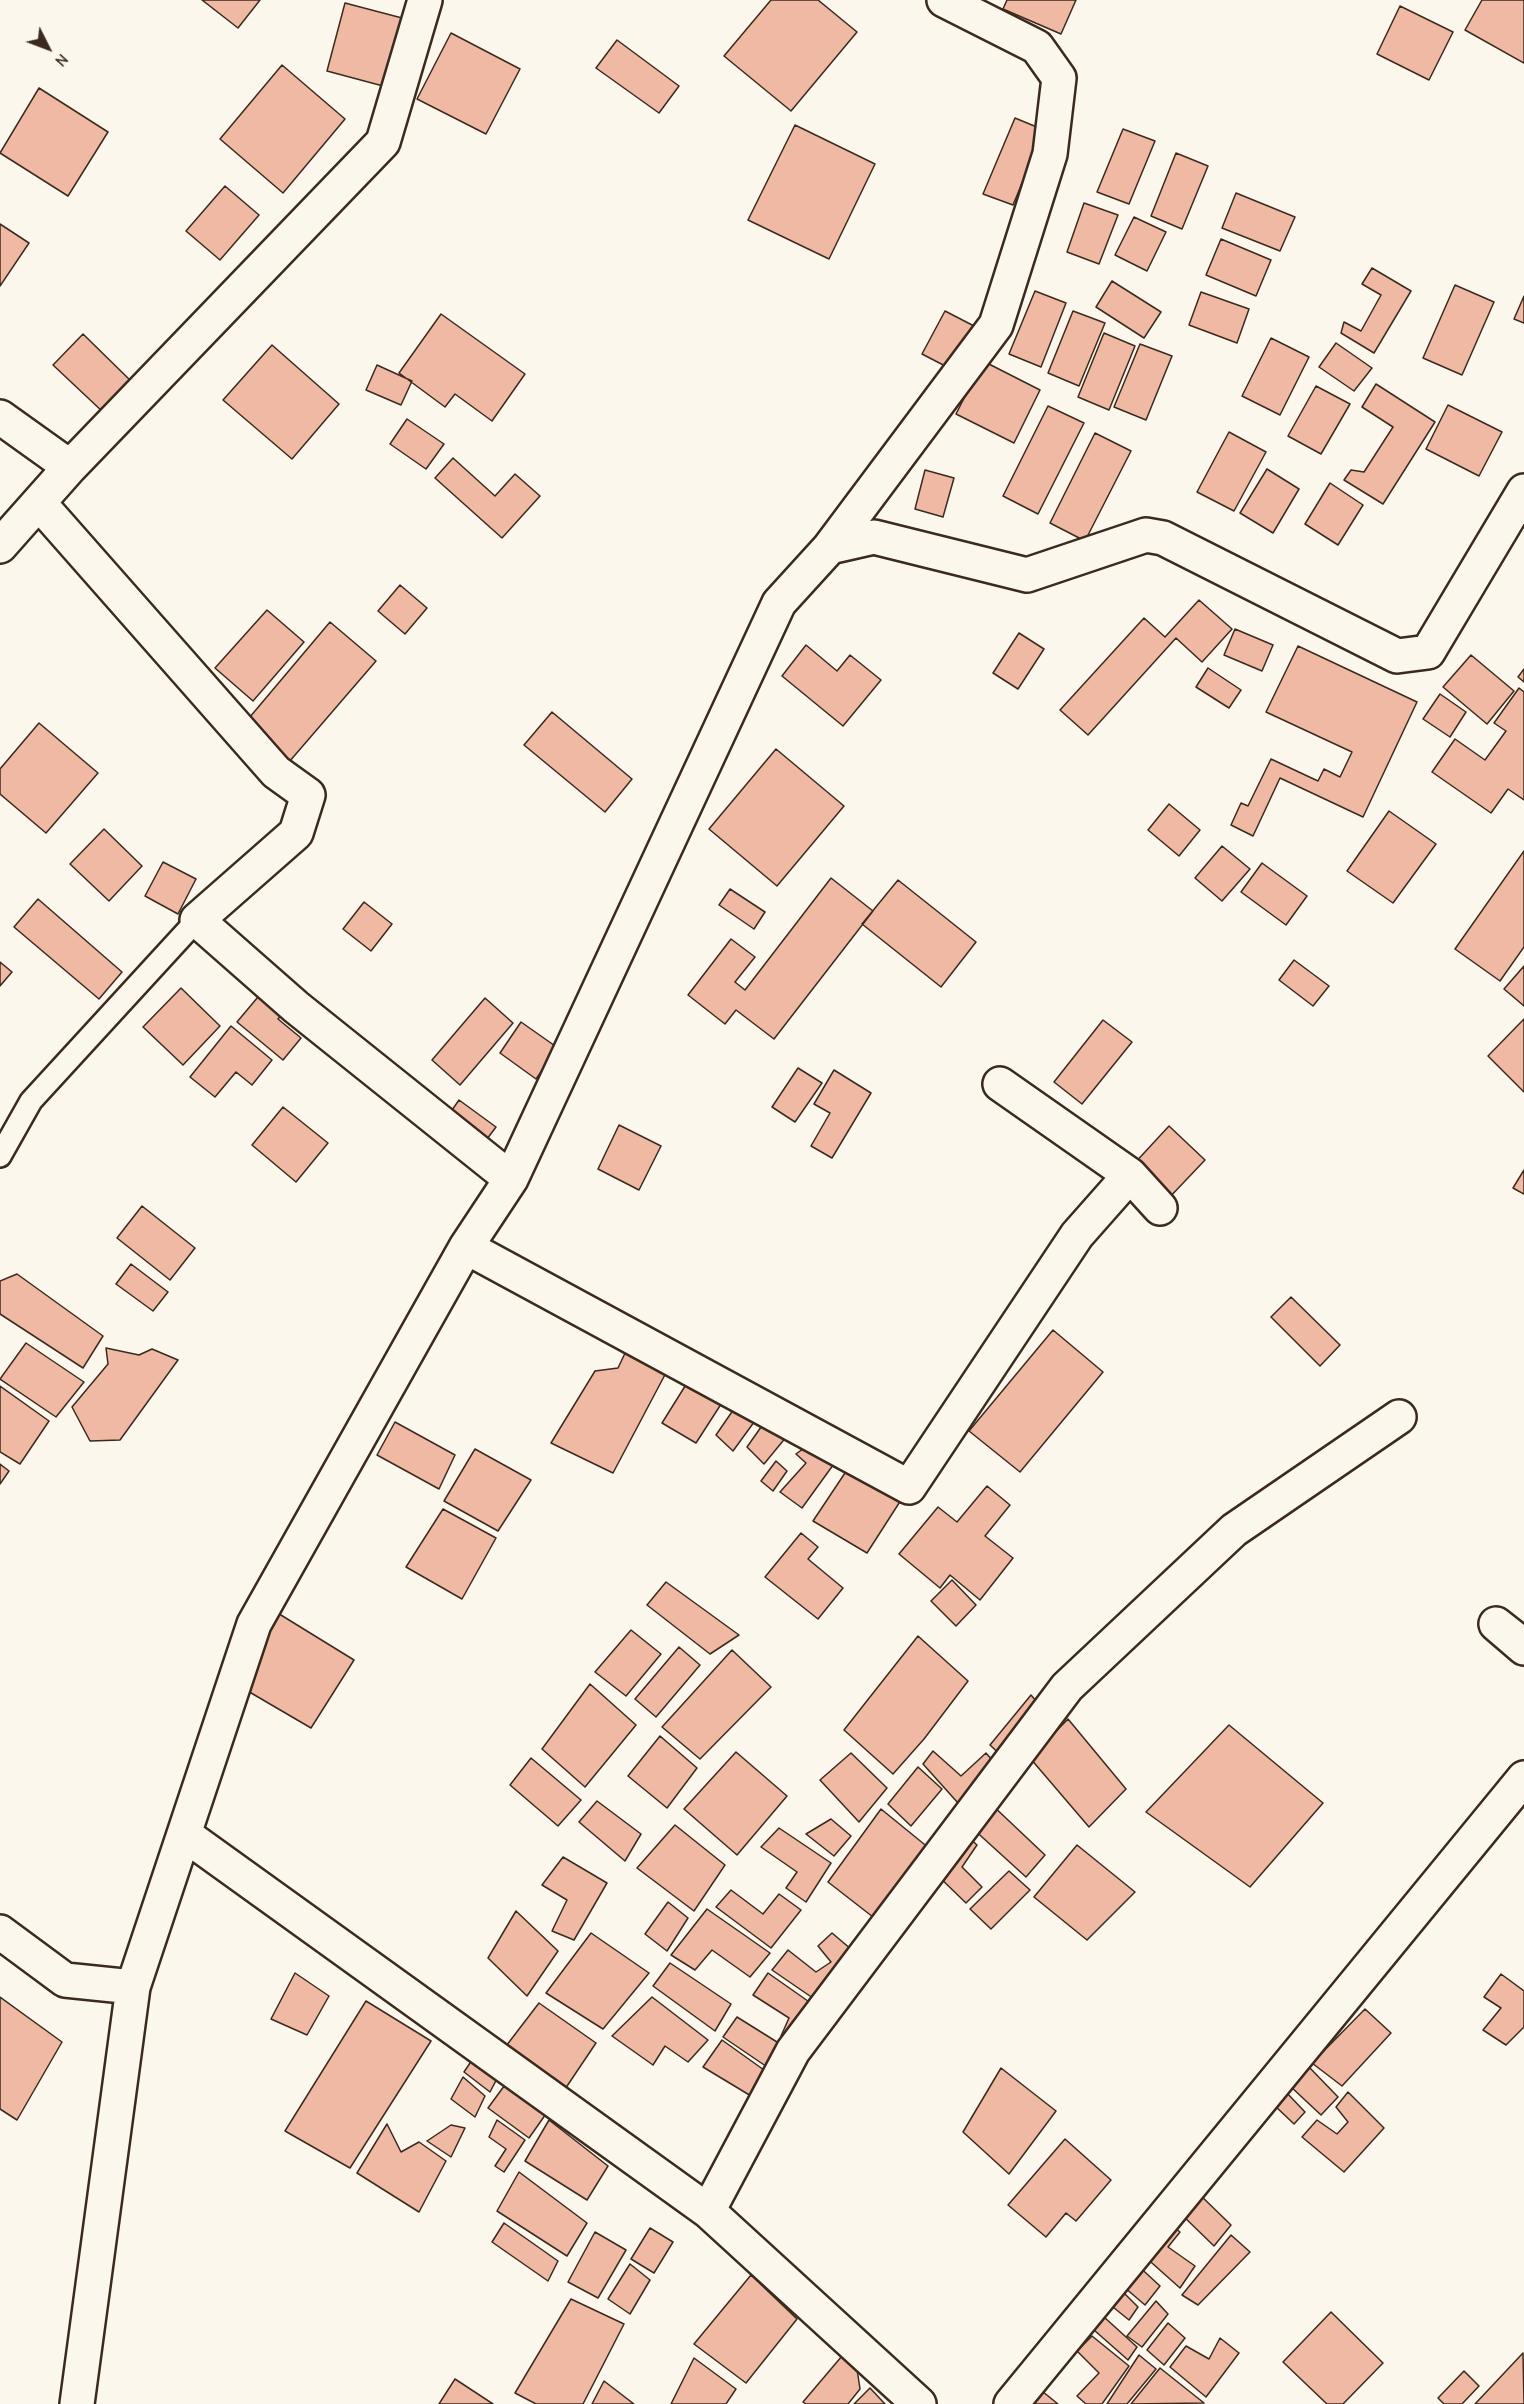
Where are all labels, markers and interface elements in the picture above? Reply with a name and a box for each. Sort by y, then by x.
north arrow [18,18,78,78]
text: N [51,50,72,70]

